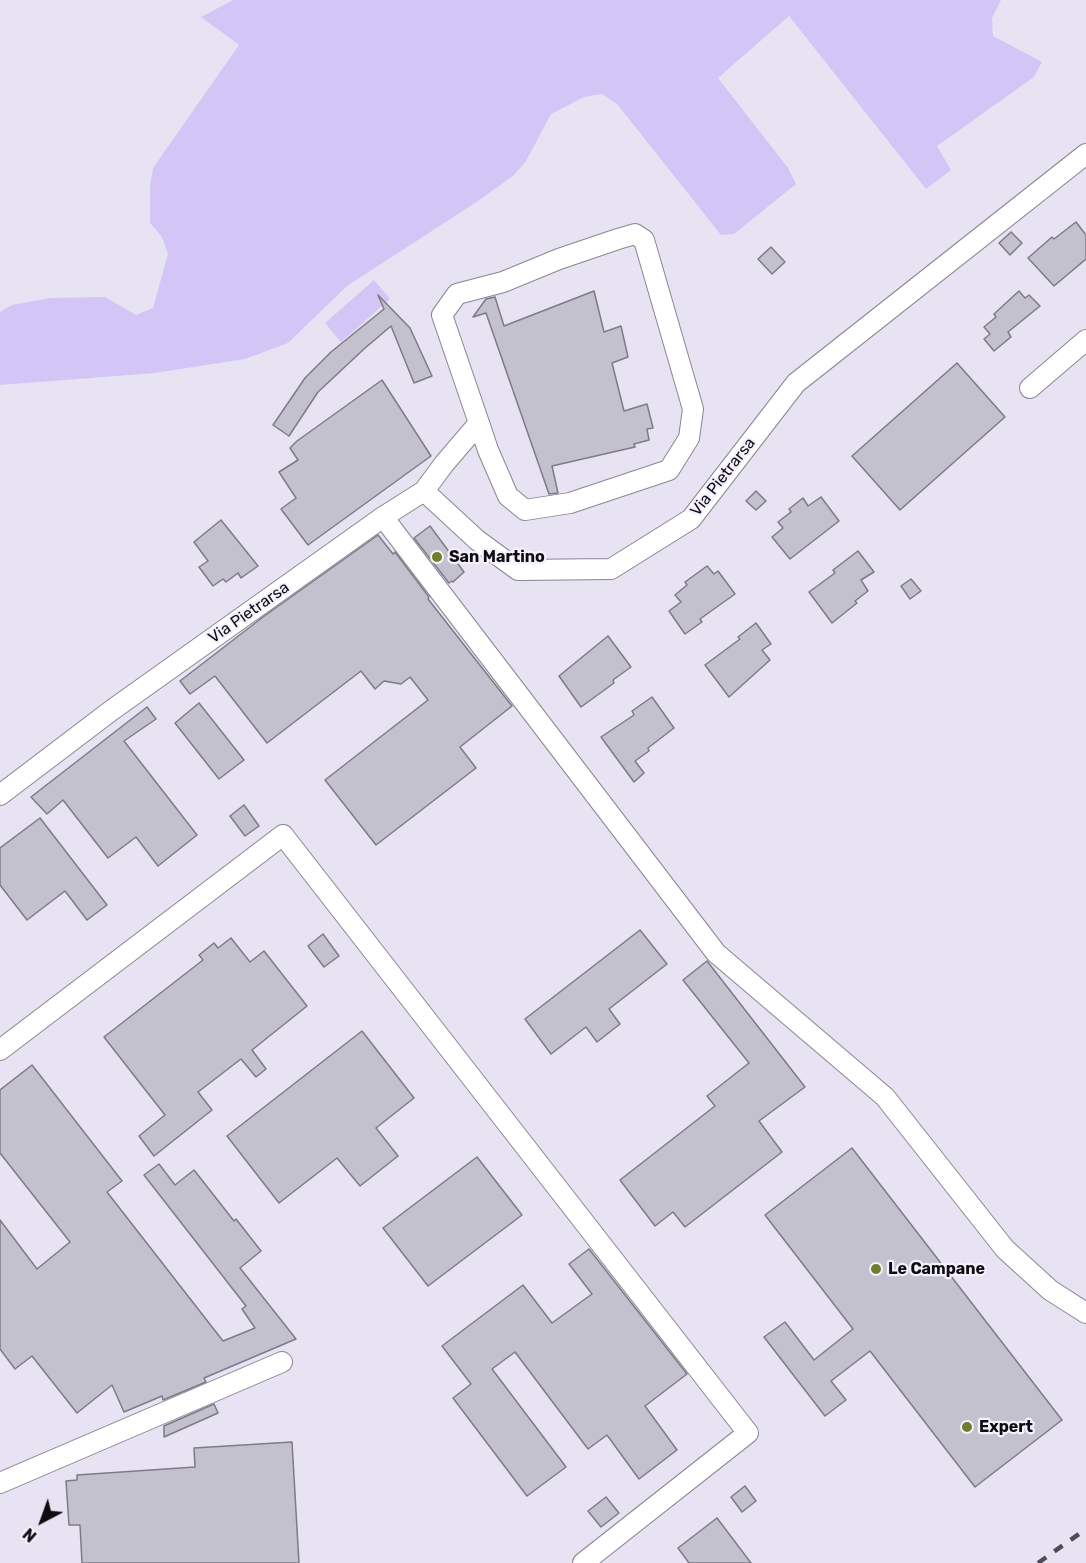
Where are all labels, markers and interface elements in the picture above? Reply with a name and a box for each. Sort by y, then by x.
street label: Via Pietrarsa [686,434,760,520]
place label: San Martino [449,547,545,567]
marker: San Martino [430,550,444,564]
street label: Via Pietrarsa [205,578,293,648]
place label: Le Campane [888,1259,985,1279]
marker: Le Campane [869,1262,883,1276]
place label: Expert [979,1417,1033,1437]
marker: Expert [960,1420,974,1434]
north arrow [12,1491,72,1551]
text: N [19,1524,40,1546]

